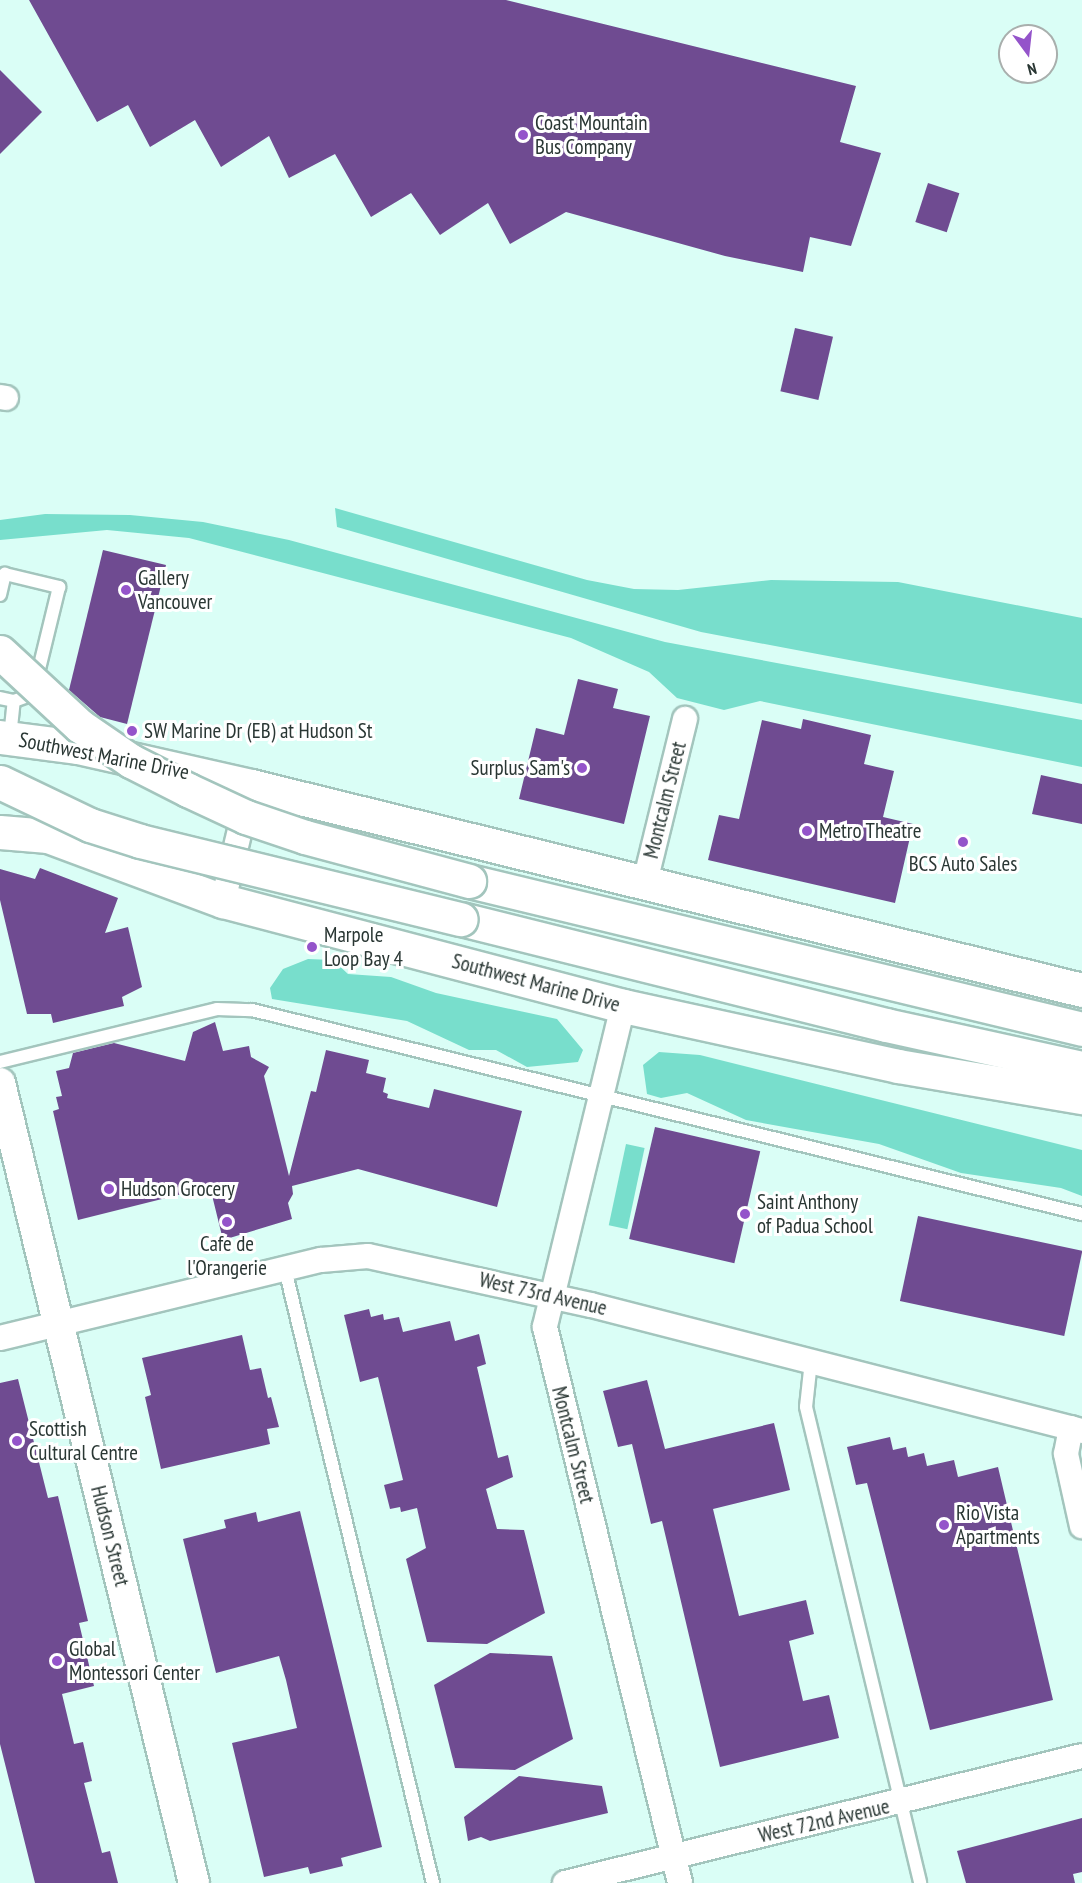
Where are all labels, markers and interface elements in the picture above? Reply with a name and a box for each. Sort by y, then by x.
north arrow [998,24,1058,84]
text: N [1025,59,1039,80]
place label: Coast Mountain Bus Company [535,110,648,160]
marker: Coast Mountain Bus Company [516,128,530,142]
place label: Gallery Vancouver [138,565,212,615]
marker: Gallery Vancouver [119,583,133,597]
place label: SW Marine Dr (EB) at Hudson St [144,718,373,744]
marker: SW Marine Dr (EB) at Hudson St [125,724,139,738]
street label: Southwest Marine Drive [17,727,191,785]
street label: Montcalm Street [638,739,692,861]
place label: Surplus Sam's [471,755,570,781]
marker: Surplus Sam's [575,761,589,775]
place label: Metro Theatre [819,818,922,844]
marker: Metro Theatre [800,824,814,838]
marker: BCS Auto Sales [956,835,970,849]
place label: BCS Auto Sales [908,851,1018,877]
place label: Marpole Loop Bay 4 [324,922,404,972]
marker: Marpole Loop Bay 4 [305,940,319,954]
street label: Southwest Marine Drive [449,948,623,1018]
place label: Hudson Grocery [121,1176,235,1202]
marker: Hudson Grocery [102,1182,116,1196]
place label: Saint Anthony of Padua School [757,1189,873,1239]
marker: Saint Anthony of Padua School [738,1207,752,1221]
marker: Cafe de l'Orangerie [220,1215,234,1229]
place label: Cafe de l'Orangerie [187,1231,267,1281]
street label: West 73rd Avenue [477,1267,609,1321]
street label: Montcalm Street [546,1384,600,1506]
place label: Scottish Cultural Centre [29,1416,138,1466]
marker: Scottish Cultural Centre [10,1434,24,1448]
street label: Hudson Street [85,1483,135,1589]
place label: Rio Vista Apartments [956,1500,1040,1550]
marker: Rio Vista Apartments [937,1518,951,1532]
place label: Global Montessori Center [69,1636,200,1686]
marker: Global Montessori Center [50,1654,64,1668]
street label: West 72nd Avenue [756,1794,892,1848]

